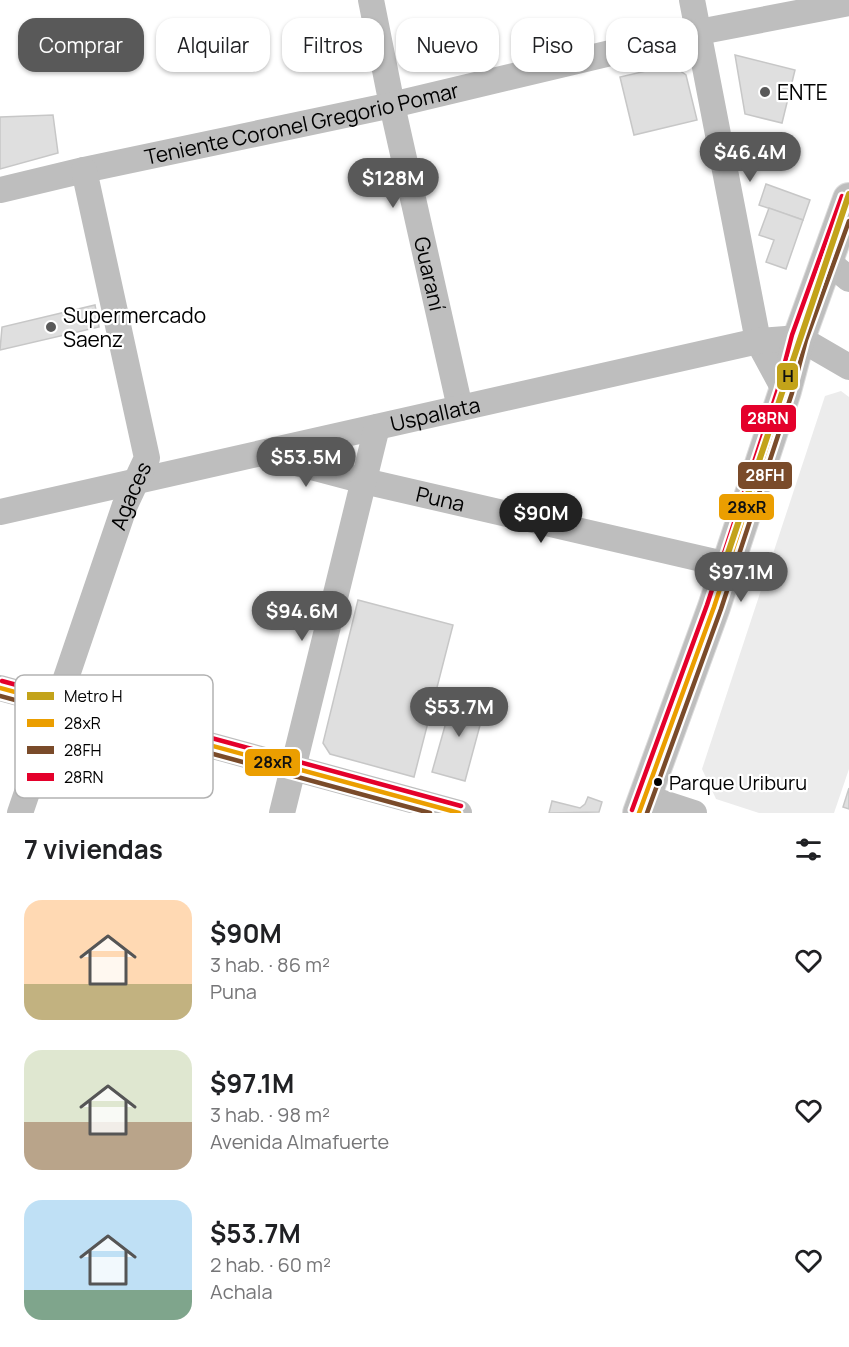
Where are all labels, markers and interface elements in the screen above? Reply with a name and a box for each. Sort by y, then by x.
chip: Comprar [18,18,144,72]
chip: Alquilar [156,18,270,72]
chip: Filtros [282,18,384,72]
chip: Nuevo [396,18,499,72]
chip: Piso [511,18,594,72]
chip: Casa [606,18,698,72]
street label: Teniente Coronel Gregorio Pomar [142,75,462,171]
place label: ENTE [777,78,828,106]
marker: ENTE [758,85,772,99]
pin: $46.4M [701,132,799,183]
text: $46.4M [714,138,786,165]
pin: $128M [351,158,435,209]
text: $128M [362,164,424,191]
street label: Guaraní [408,234,452,314]
place label: Supermercado Saenz [63,301,206,353]
marker: Supermercado Saenz [44,320,58,334]
line badge: H [776,362,799,391]
text: H [782,365,794,387]
street label: Uspallata [387,390,483,438]
line badge: 28RN [740,404,797,433]
text: 28RN [747,407,789,429]
pin: $53.5M [257,437,355,488]
text: $53.5M [271,443,341,470]
street label: Agaces [104,457,157,534]
line badge: 28FH [737,461,793,490]
text: 28FH [745,464,785,486]
street label: Puna [413,479,468,518]
pin: $90M [505,493,577,544]
line badge: 28xR [718,493,775,521]
text: 28xR [728,496,766,518]
text: $90M [513,499,569,526]
pin: $97.1M [692,552,790,603]
text: $97.1M [709,558,773,585]
pin: $94.6M [253,591,351,642]
text: $94.6M [266,597,338,624]
legend [15,675,213,798]
text: Metro H [64,685,122,707]
pin: $53.7M [410,687,508,738]
text: $53.7M [424,693,494,720]
text: 28xR [64,712,101,734]
text: 28FH [64,739,101,761]
line badge: 28xR [244,748,301,777]
text: 28xR [254,751,292,773]
text: 28RN [64,766,103,788]
place label: Parque Uriburu [669,769,807,796]
marker: Parque Uriburu [652,776,664,788]
text: 7 viviendas [24,831,163,867]
icon: filters [792,833,825,866]
text: $90M [210,915,282,951]
icon: home [72,924,144,996]
icon: heart [792,944,825,977]
text: 3 hab. · 86 m² [210,951,330,978]
text: Puna [210,978,257,1005]
text: $97.1M [210,1065,294,1101]
icon: home [72,1074,144,1146]
icon: heart [792,1094,825,1127]
text: 3 hab. · 98 m² [210,1101,330,1128]
text: Avenida Almafuerte [210,1128,389,1155]
text: $53.7M [210,1215,301,1251]
icon: home [72,1224,144,1296]
icon: heart [792,1244,825,1277]
text: 2 hab. · 60 m² [210,1251,331,1278]
text: Achala [210,1278,273,1305]

